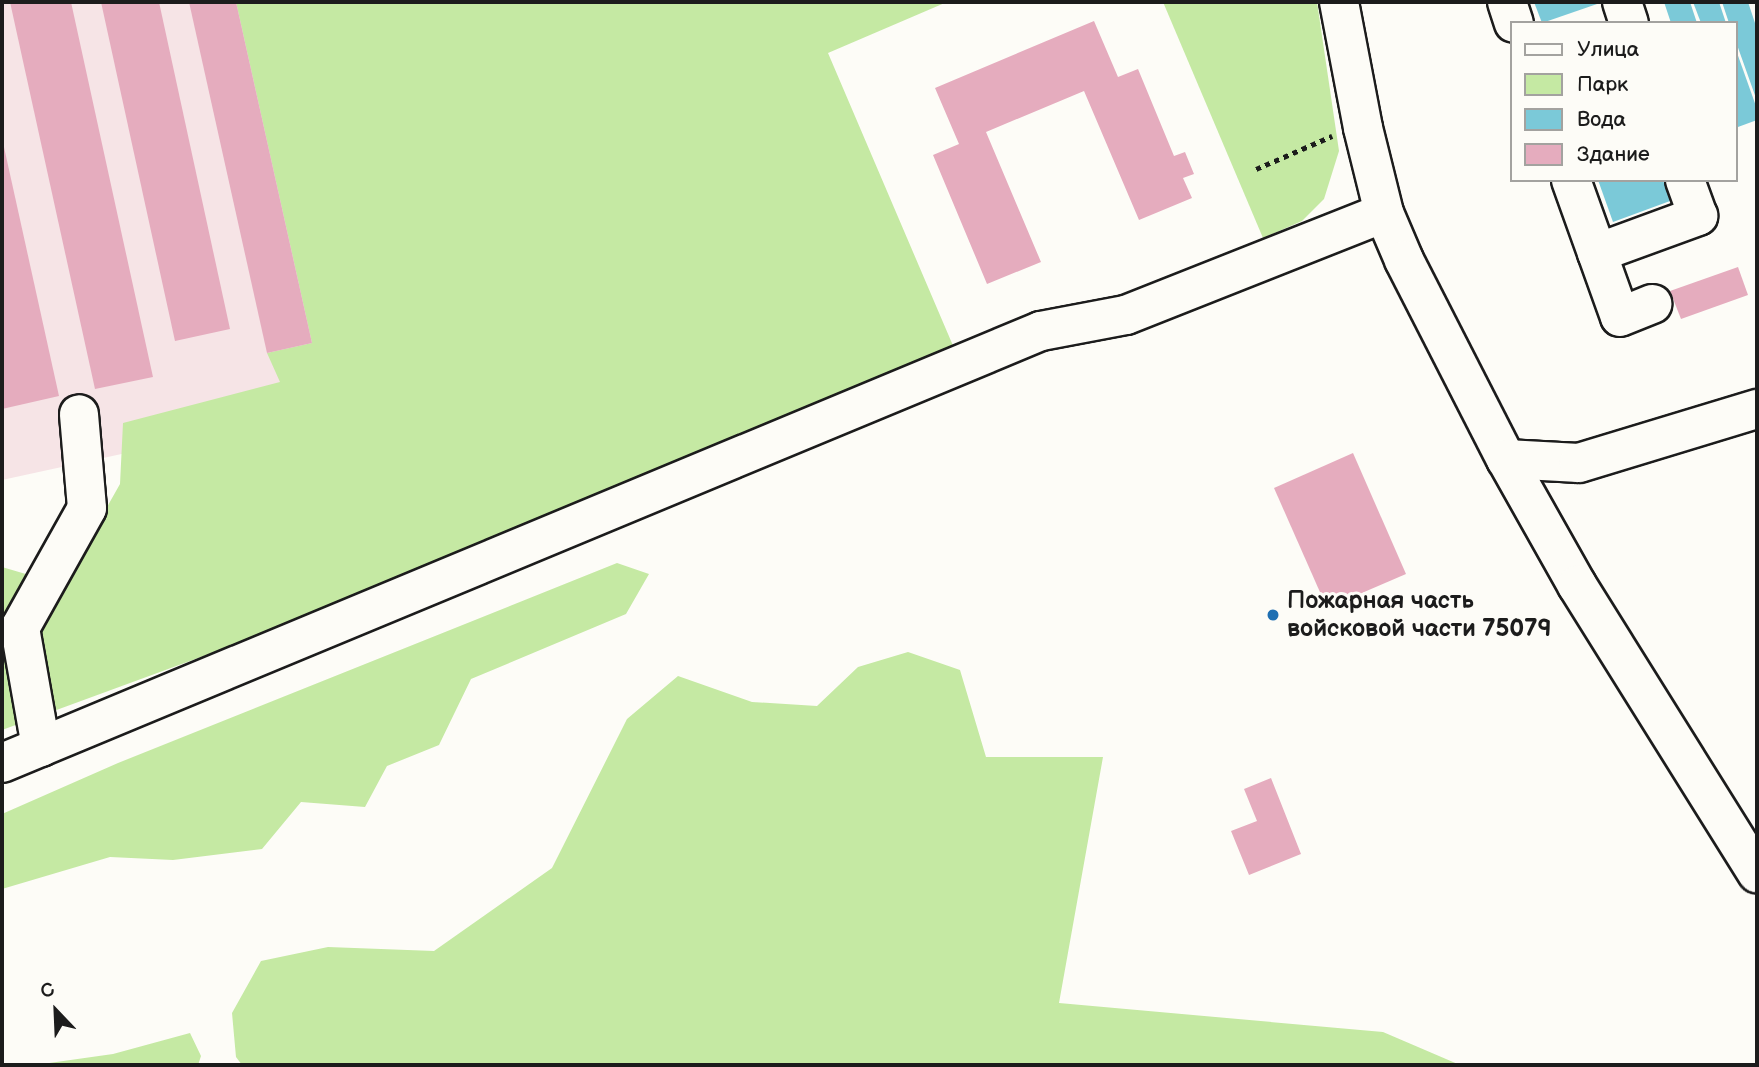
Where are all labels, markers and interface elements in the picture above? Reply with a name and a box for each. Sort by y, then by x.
legend [1510,21,1738,182]
text: Улица [1577,37,1639,62]
text: Парк [1577,72,1628,97]
text: Вода [1577,107,1626,132]
text: Здание [1577,142,1650,167]
place label: Пожарная часть войсковой части 75079 [1287,587,1552,643]
marker: Пожарная часть войсковой части 75079 [1265,607,1281,623]
north arrow [21,976,91,1046]
text: С [37,978,58,1004]

